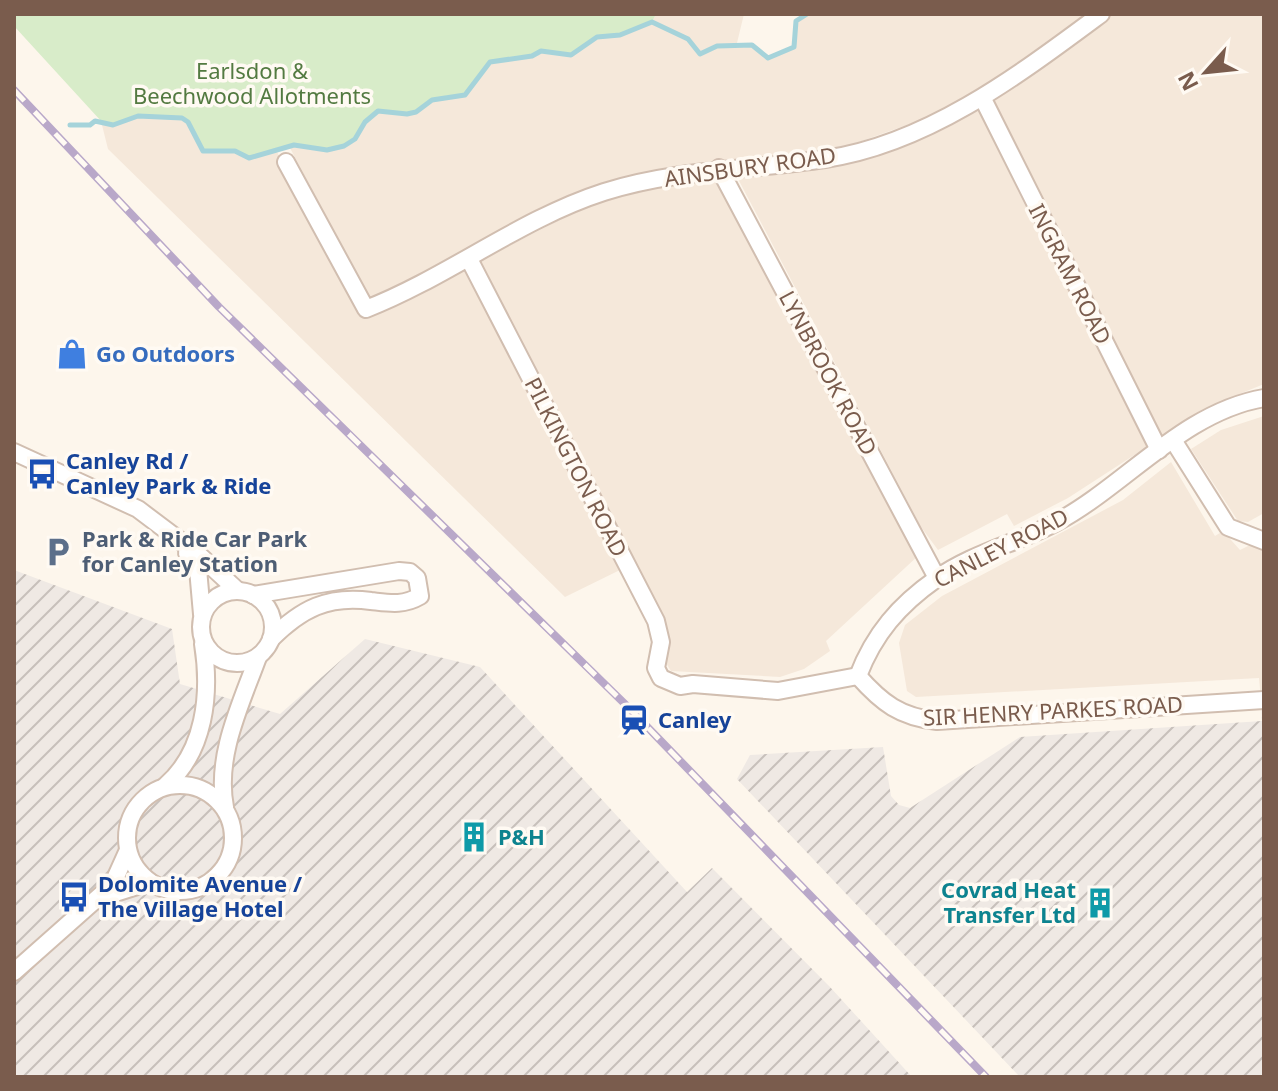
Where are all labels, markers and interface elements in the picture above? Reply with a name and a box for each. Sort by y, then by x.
north arrow [1166,32,1246,112]
park label: Earlsdon & Beechwood Allotments [133,55,371,110]
text: N [1170,67,1205,96]
street label: AINSBURY ROAD [662,139,838,193]
street label: INGRAM ROAD [1023,198,1119,349]
street label: LYNBROOK ROAD [773,285,885,460]
shop icon: Go Outdoors [55,337,89,371]
place label: Go Outdoors [96,338,235,368]
street label: PILKINGTON ROAD [519,371,635,562]
place label: Canley Rd / Canley Park & Ride [66,445,271,500]
bus stop icon: Canley Rd / Canley Park & Ride [25,457,59,491]
street label: CANLEY ROAD [928,500,1073,594]
place label: Park & Ride Car Park for Canley Station [82,523,308,578]
parking icon: Park & Ride Car Park for Canley Station [41,535,75,569]
street label: SIR HENRY PARKES ROAD [922,688,1184,732]
station icon: Canley [617,703,651,737]
place label: Canley [658,704,732,734]
building icon: P&H [457,820,491,854]
place label: P&H [498,821,545,851]
place label: Dolomite Avenue / The Village Hotel [98,868,303,923]
place label: Covrad Heat Transfer Ltd [941,874,1076,929]
bus stop icon: Dolomite Avenue / The Village Hotel [57,880,91,914]
building icon: Covrad Heat Transfer Ltd [1083,886,1117,920]

